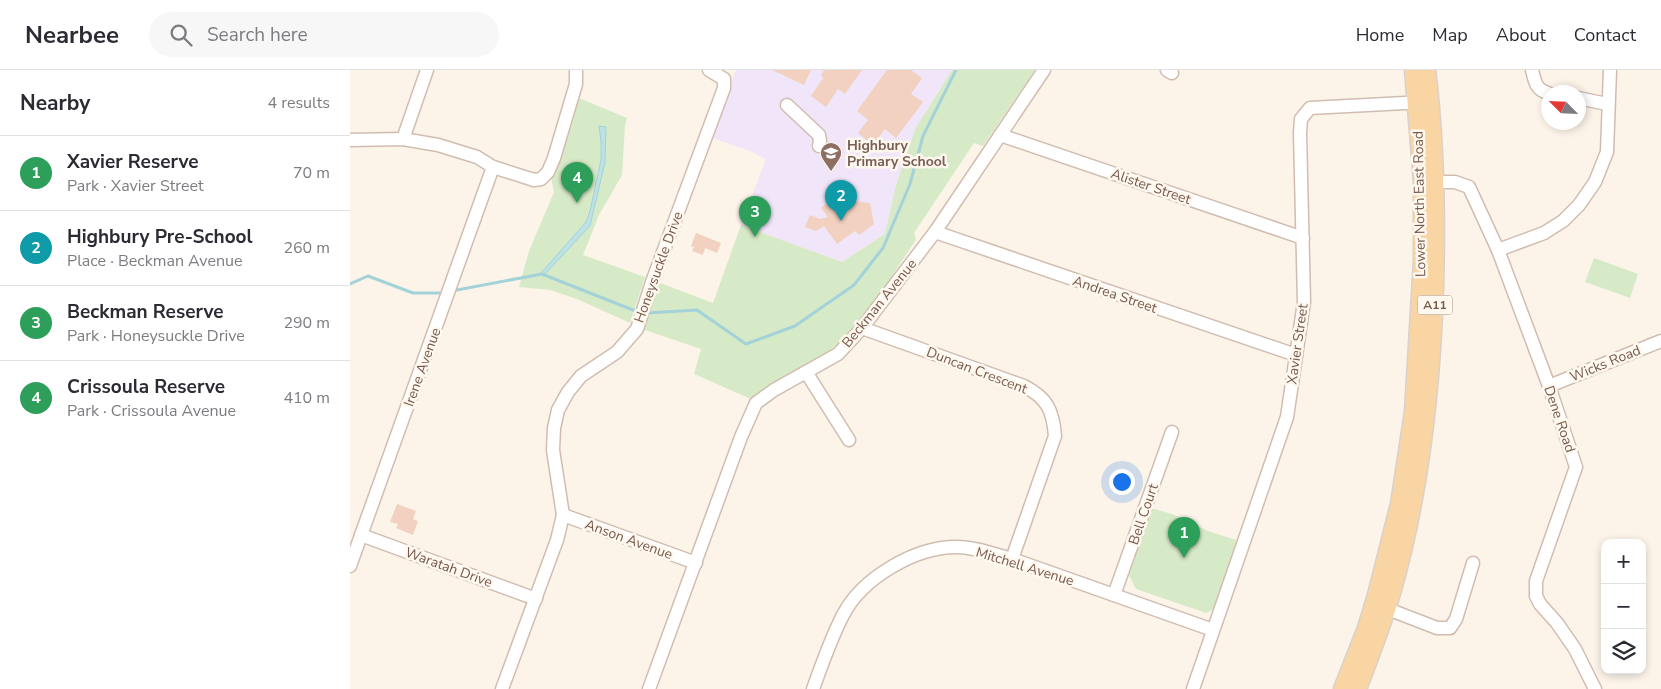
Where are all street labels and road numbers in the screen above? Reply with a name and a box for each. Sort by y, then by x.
street label: Lower North East Road [1409,131,1430,277]
street label: Alister Street [1108,164,1193,209]
street label: Honeysuckle Drive [629,209,687,325]
street label: Beckman Avenue [838,255,921,352]
street label: Andrea Street [1070,271,1160,318]
road number: A11 [1418,296,1452,314]
street label: Xavier Street [1282,302,1313,386]
street label: Irene Avenue [399,325,446,409]
street label: Wicks Road [1567,341,1643,386]
street label: Duncan Crescent [924,342,1030,398]
street label: Dene Road [1539,383,1580,455]
street label: Bell Court [1124,481,1163,547]
street label: Anson Avenue [582,515,675,564]
street label: Waratah Drive [403,543,495,592]
street label: Mitchell Avenue [974,543,1076,590]

